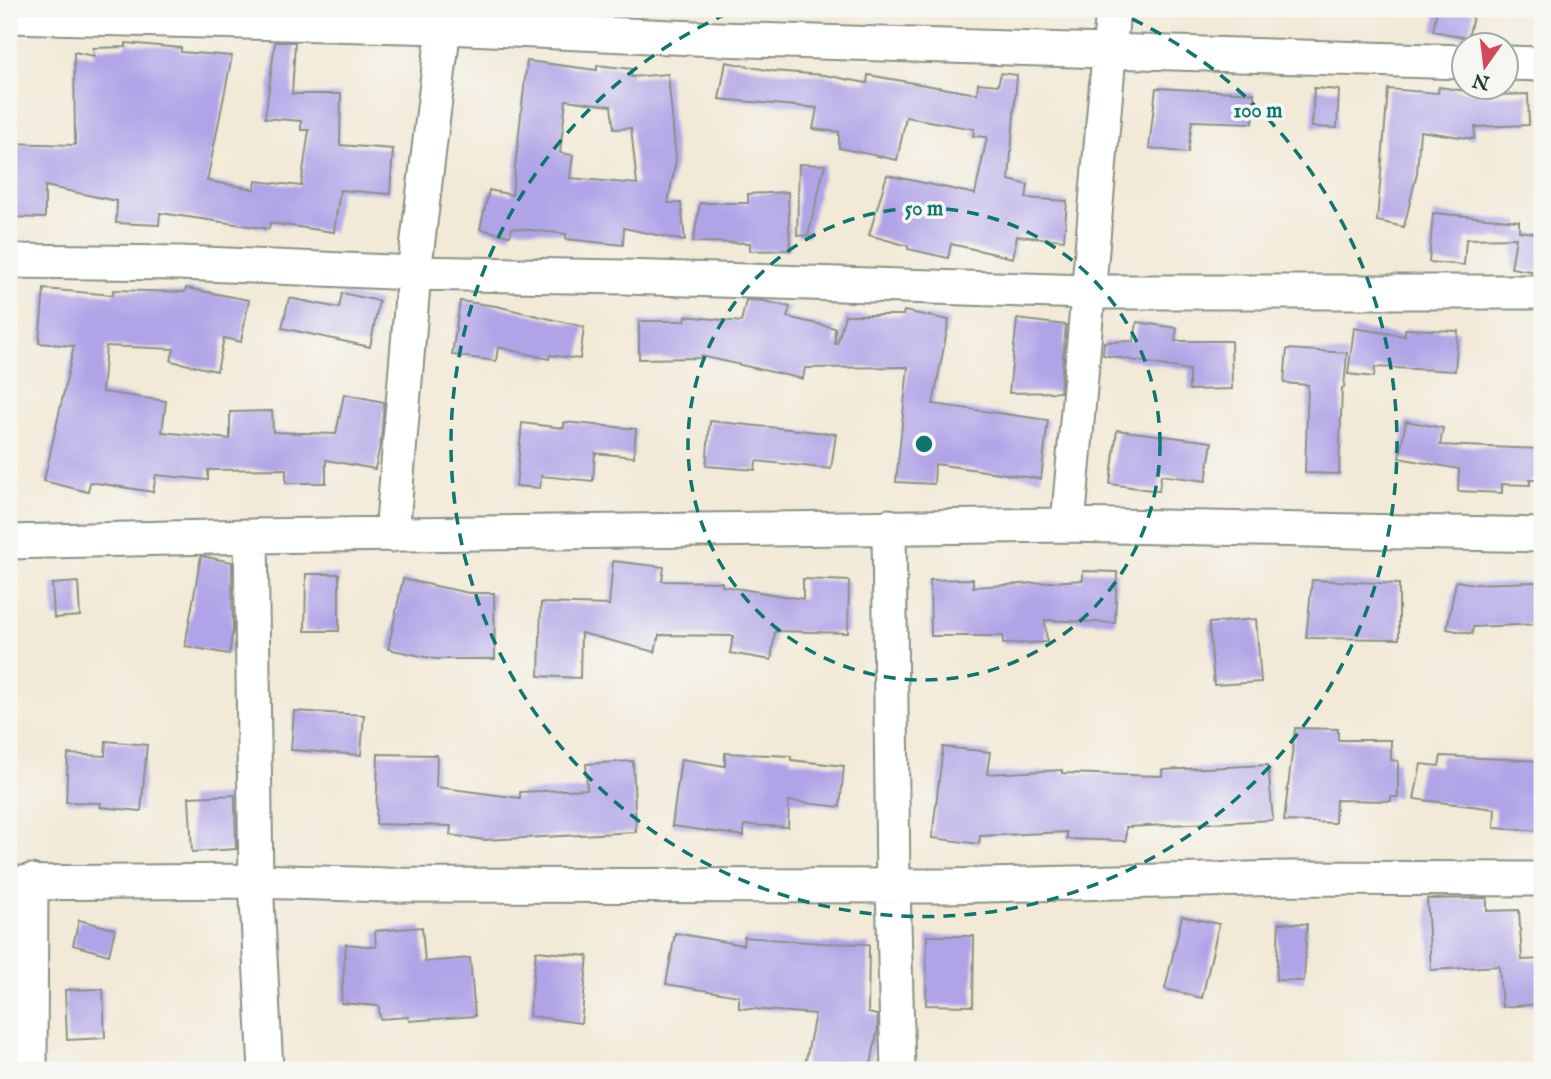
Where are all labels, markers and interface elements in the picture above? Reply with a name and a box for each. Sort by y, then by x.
north arrow [1450,32,1520,102]
text: N [1470,67,1493,94]
text: 100 m [1233,98,1283,125]
text: 50 m [905,196,944,223]
centre of rings [912,432,936,456]

